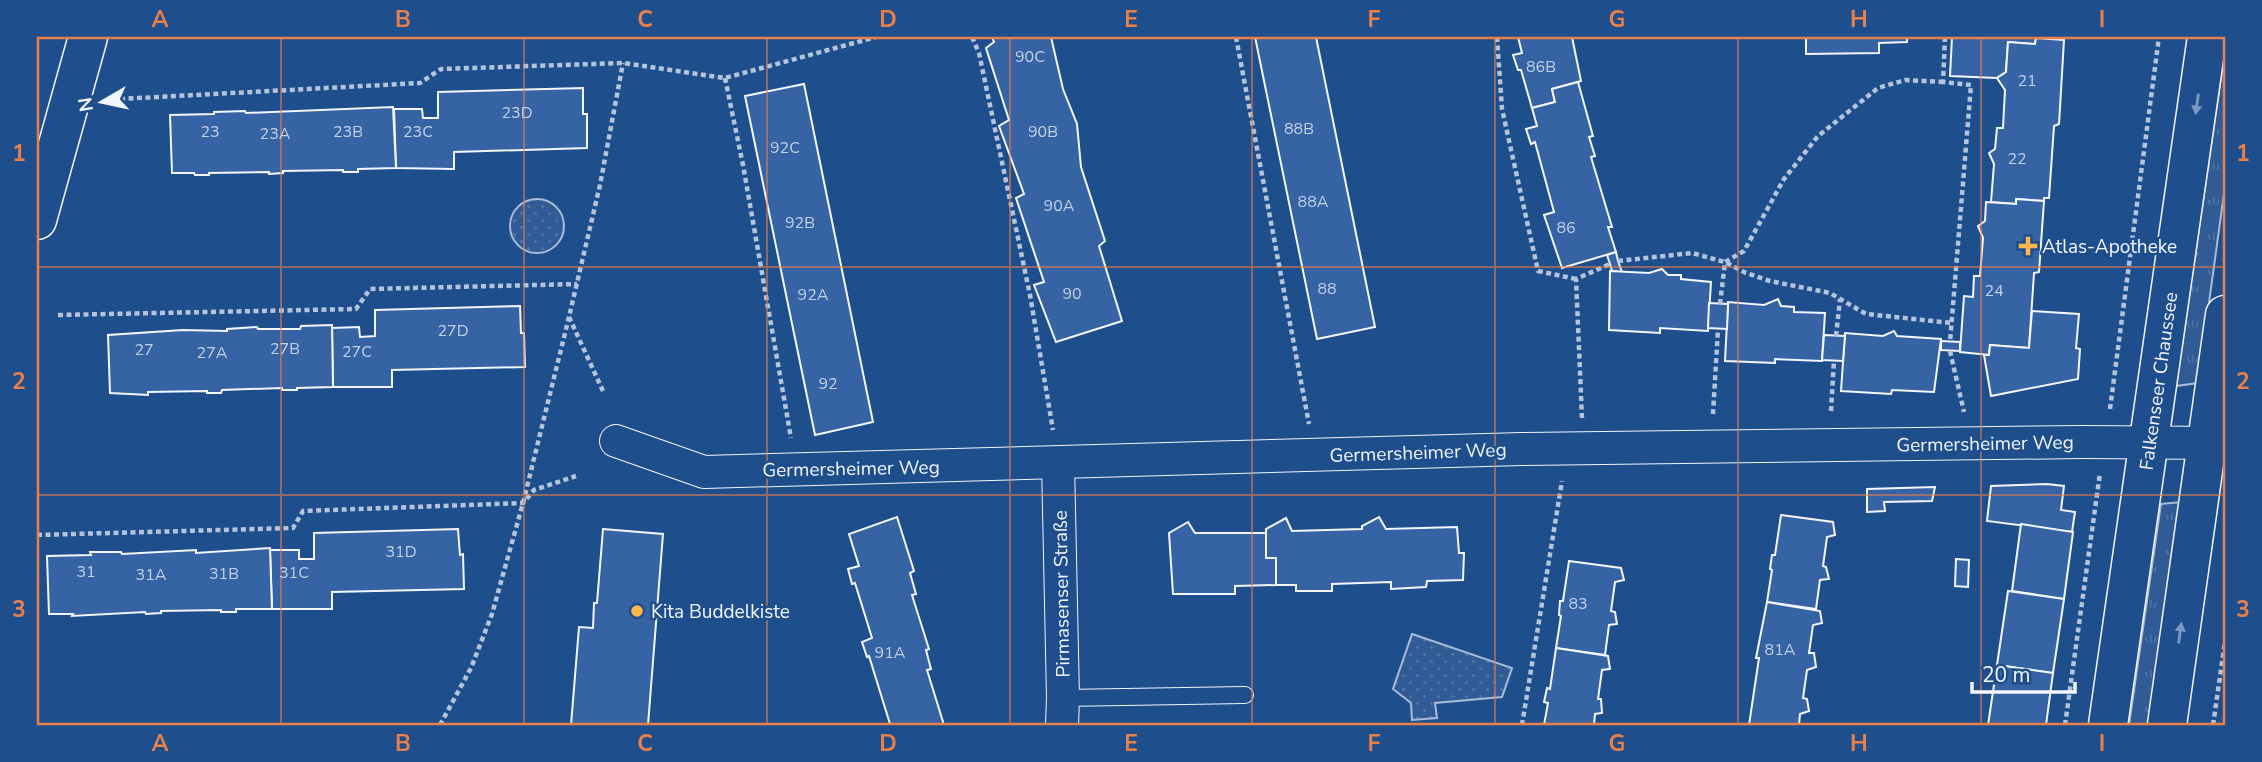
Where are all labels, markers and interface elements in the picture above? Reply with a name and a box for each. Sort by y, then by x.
text: A [151,4,169,35]
text: B [395,4,411,35]
text: C [637,4,653,35]
text: D [879,4,897,35]
text: E [1124,4,1138,35]
text: F [1368,4,1381,35]
text: G [1609,4,1625,35]
text: H [1850,4,1868,35]
text: I [2099,4,2105,35]
house number: 90C [1015,46,1045,68]
house number: 86B [1526,56,1556,78]
north arrow [66,66,136,136]
house number: 21 [2017,70,2037,92]
one-way arrow [2192,93,2203,115]
text: N [72,95,100,114]
house number: 23D [501,102,533,124]
house number: 88B [1284,118,1314,140]
house number: 23 [200,121,220,143]
house number: 23B [333,121,363,143]
house number: 23C [403,121,433,143]
house number: 90B [1028,121,1058,143]
house number: 23A [260,123,291,145]
house number: 92C [770,137,800,159]
text: 1 [12,138,26,169]
text: 1 [2236,138,2250,169]
house number: 22 [2007,148,2027,170]
house number: 88A [1298,191,1329,213]
house number: 90A [1044,195,1075,217]
house number: 92B [785,212,815,234]
house number: 86 [1556,217,1576,239]
place label: Atlas-Apotheke [2042,234,2177,260]
marker: Atlas-Apotheke [2020,238,2036,254]
house number: 88 [1317,278,1337,300]
house number: 24 [1984,280,2004,302]
house number: 90 [1062,283,1082,305]
house number: 92A [798,284,829,306]
street label: Falkenseer Chaussee [2134,290,2184,472]
house number: 27D [437,320,469,342]
house number: 27B [270,338,300,360]
house number: 27 [134,339,154,361]
house number: 27C [342,341,372,363]
house number: 27A [197,342,228,364]
text: 2 [12,366,26,397]
text: 2 [2236,366,2250,397]
house number: 92 [818,373,838,395]
street label: Germersheimer Weg [1896,429,2074,459]
street label: Germersheimer Weg [1329,437,1507,469]
street label: Germersheimer Weg [762,454,940,484]
street label: Pirmasenser Straße [1048,510,1076,678]
house number: 31D [385,541,417,563]
house number: 31 [76,561,96,583]
house number: 31C [279,562,309,584]
house number: 31B [209,563,239,585]
house number: 31A [136,564,167,586]
house number: 83 [1568,593,1588,615]
text: 3 [12,594,26,625]
text: 3 [2236,594,2250,625]
place label: Kita Buddelkiste [651,599,790,625]
marker: Kita Buddelkiste [629,603,645,619]
one-way arrow [2175,622,2186,644]
house number: 81A [1765,639,1796,661]
house number: 91A [875,642,906,664]
scale bar [1972,650,2075,694]
text: 20 m [1982,661,2031,689]
text: A [151,728,169,759]
text: B [395,728,411,759]
text: C [637,728,653,759]
text: D [879,728,897,759]
text: E [1124,728,1138,759]
text: F [1368,728,1381,759]
text: G [1609,728,1625,759]
text: H [1850,728,1868,759]
text: I [2099,728,2105,759]

